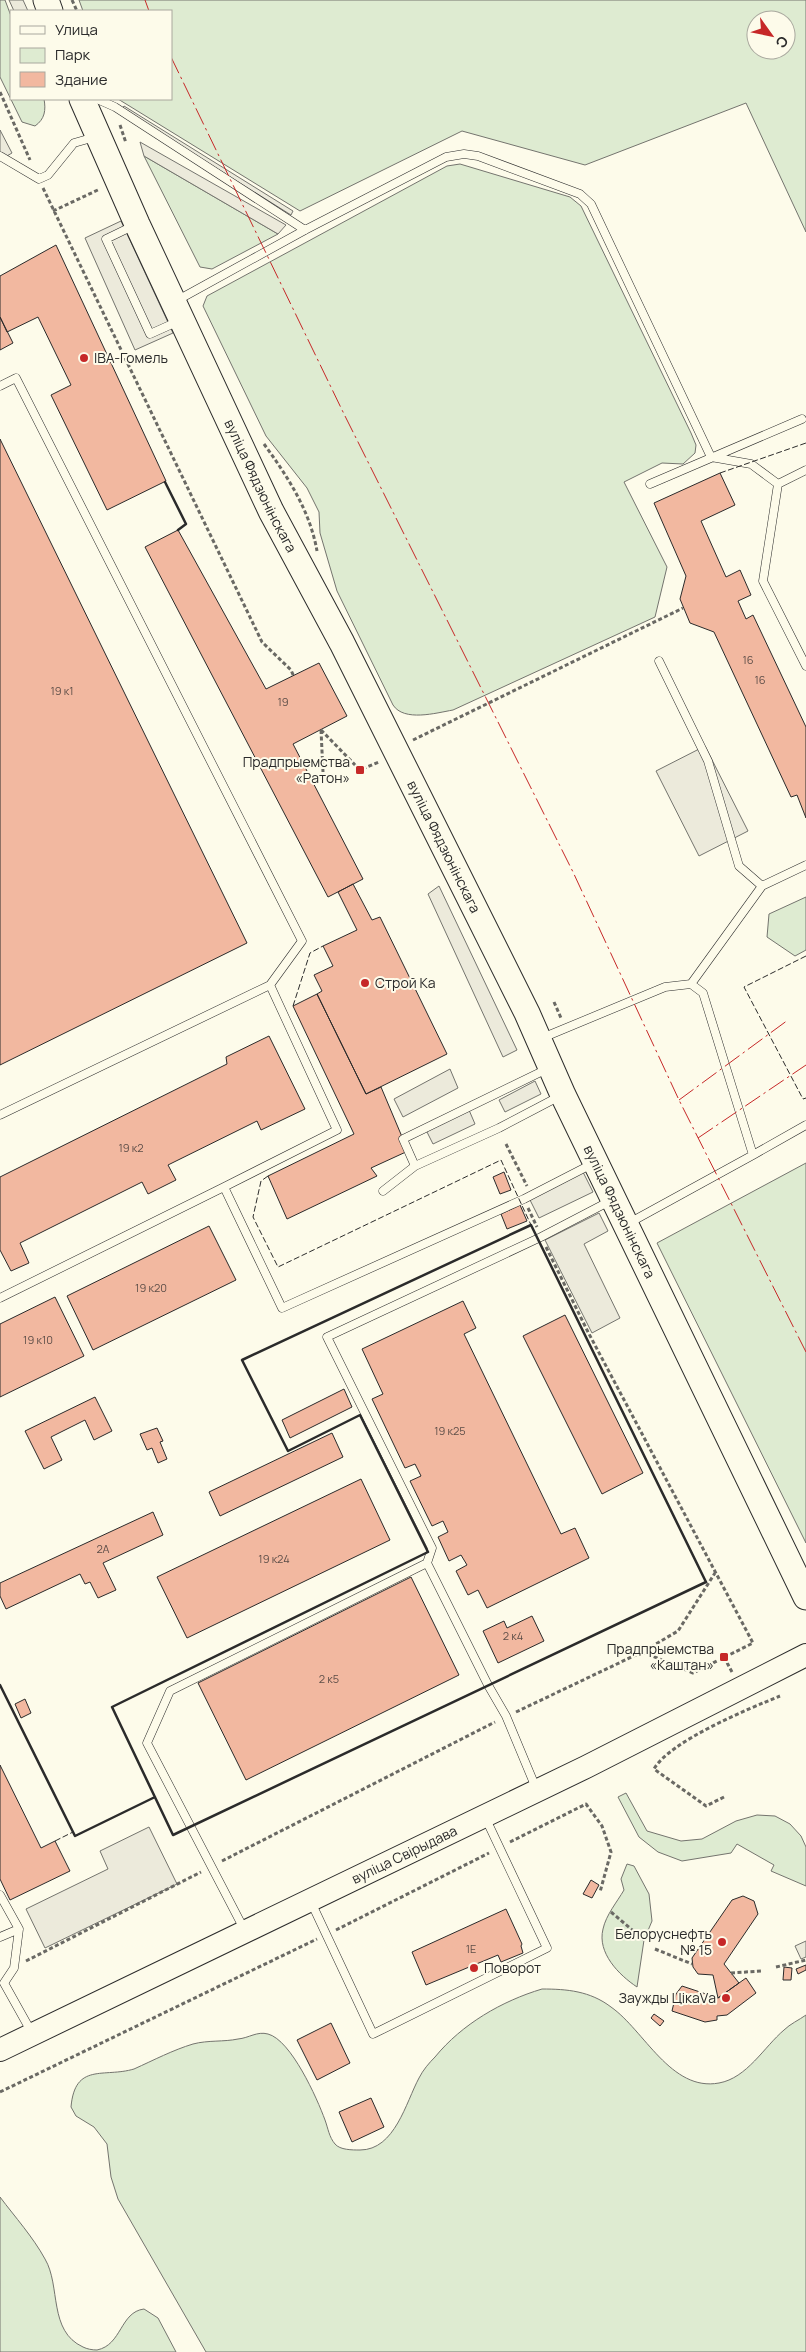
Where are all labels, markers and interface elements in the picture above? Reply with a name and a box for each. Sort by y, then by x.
legend [10,10,172,100]
north arrow [746,10,796,60]
text: Улица [55,19,98,40]
text: С [772,33,793,52]
text: Парк [55,44,91,65]
text: Здание [55,69,108,90]
place label: IBA-Гомель [94,348,168,367]
marker: IBA-Гомель [78,352,90,364]
street label: вуліца Фядзюнінскага [220,416,301,555]
house number: 16 [742,652,754,667]
house number: 16 [754,672,766,687]
house number: 19 к1 [50,683,74,698]
house number: 19 [277,694,289,709]
place label: Прадпрыемства «Ратон» [243,752,350,787]
marker: Прадпрыемства «Ратон» [354,764,366,776]
street label: вуліца Фядзюнінскага [403,777,485,916]
place label: Строй Ка [375,973,436,992]
marker: Строй Ка [359,977,371,989]
house number: 19 к2 [118,1140,144,1155]
street label: вуліца Фядзюнінскага [580,1142,660,1281]
house number: 19 к20 [135,1280,167,1295]
house number: 19 к10 [23,1332,53,1347]
house number: 19 к25 [434,1423,466,1438]
house number: 2А [96,1541,110,1556]
house number: 19 к24 [258,1551,290,1566]
house number: 2 к4 [503,1628,523,1643]
place label: Прадпрыемства «Каштан» [607,1639,714,1674]
marker: Прадпрыемства «Каштан» [718,1651,730,1663]
house number: 2 к5 [319,1671,339,1686]
street label: вуліца Свірыдава [348,1821,460,1888]
place label: Белоруснефть № 15 [615,1924,712,1959]
marker: Белоруснефть № 15 [716,1936,728,1948]
house number: 1Е [466,1941,476,1956]
place label: Поворот [484,1958,541,1977]
marker: Поворот [468,1962,480,1974]
place label: Заужды ЦікаVа [619,1988,716,2007]
marker: Заужды ЦікаVа [720,1992,732,2004]

